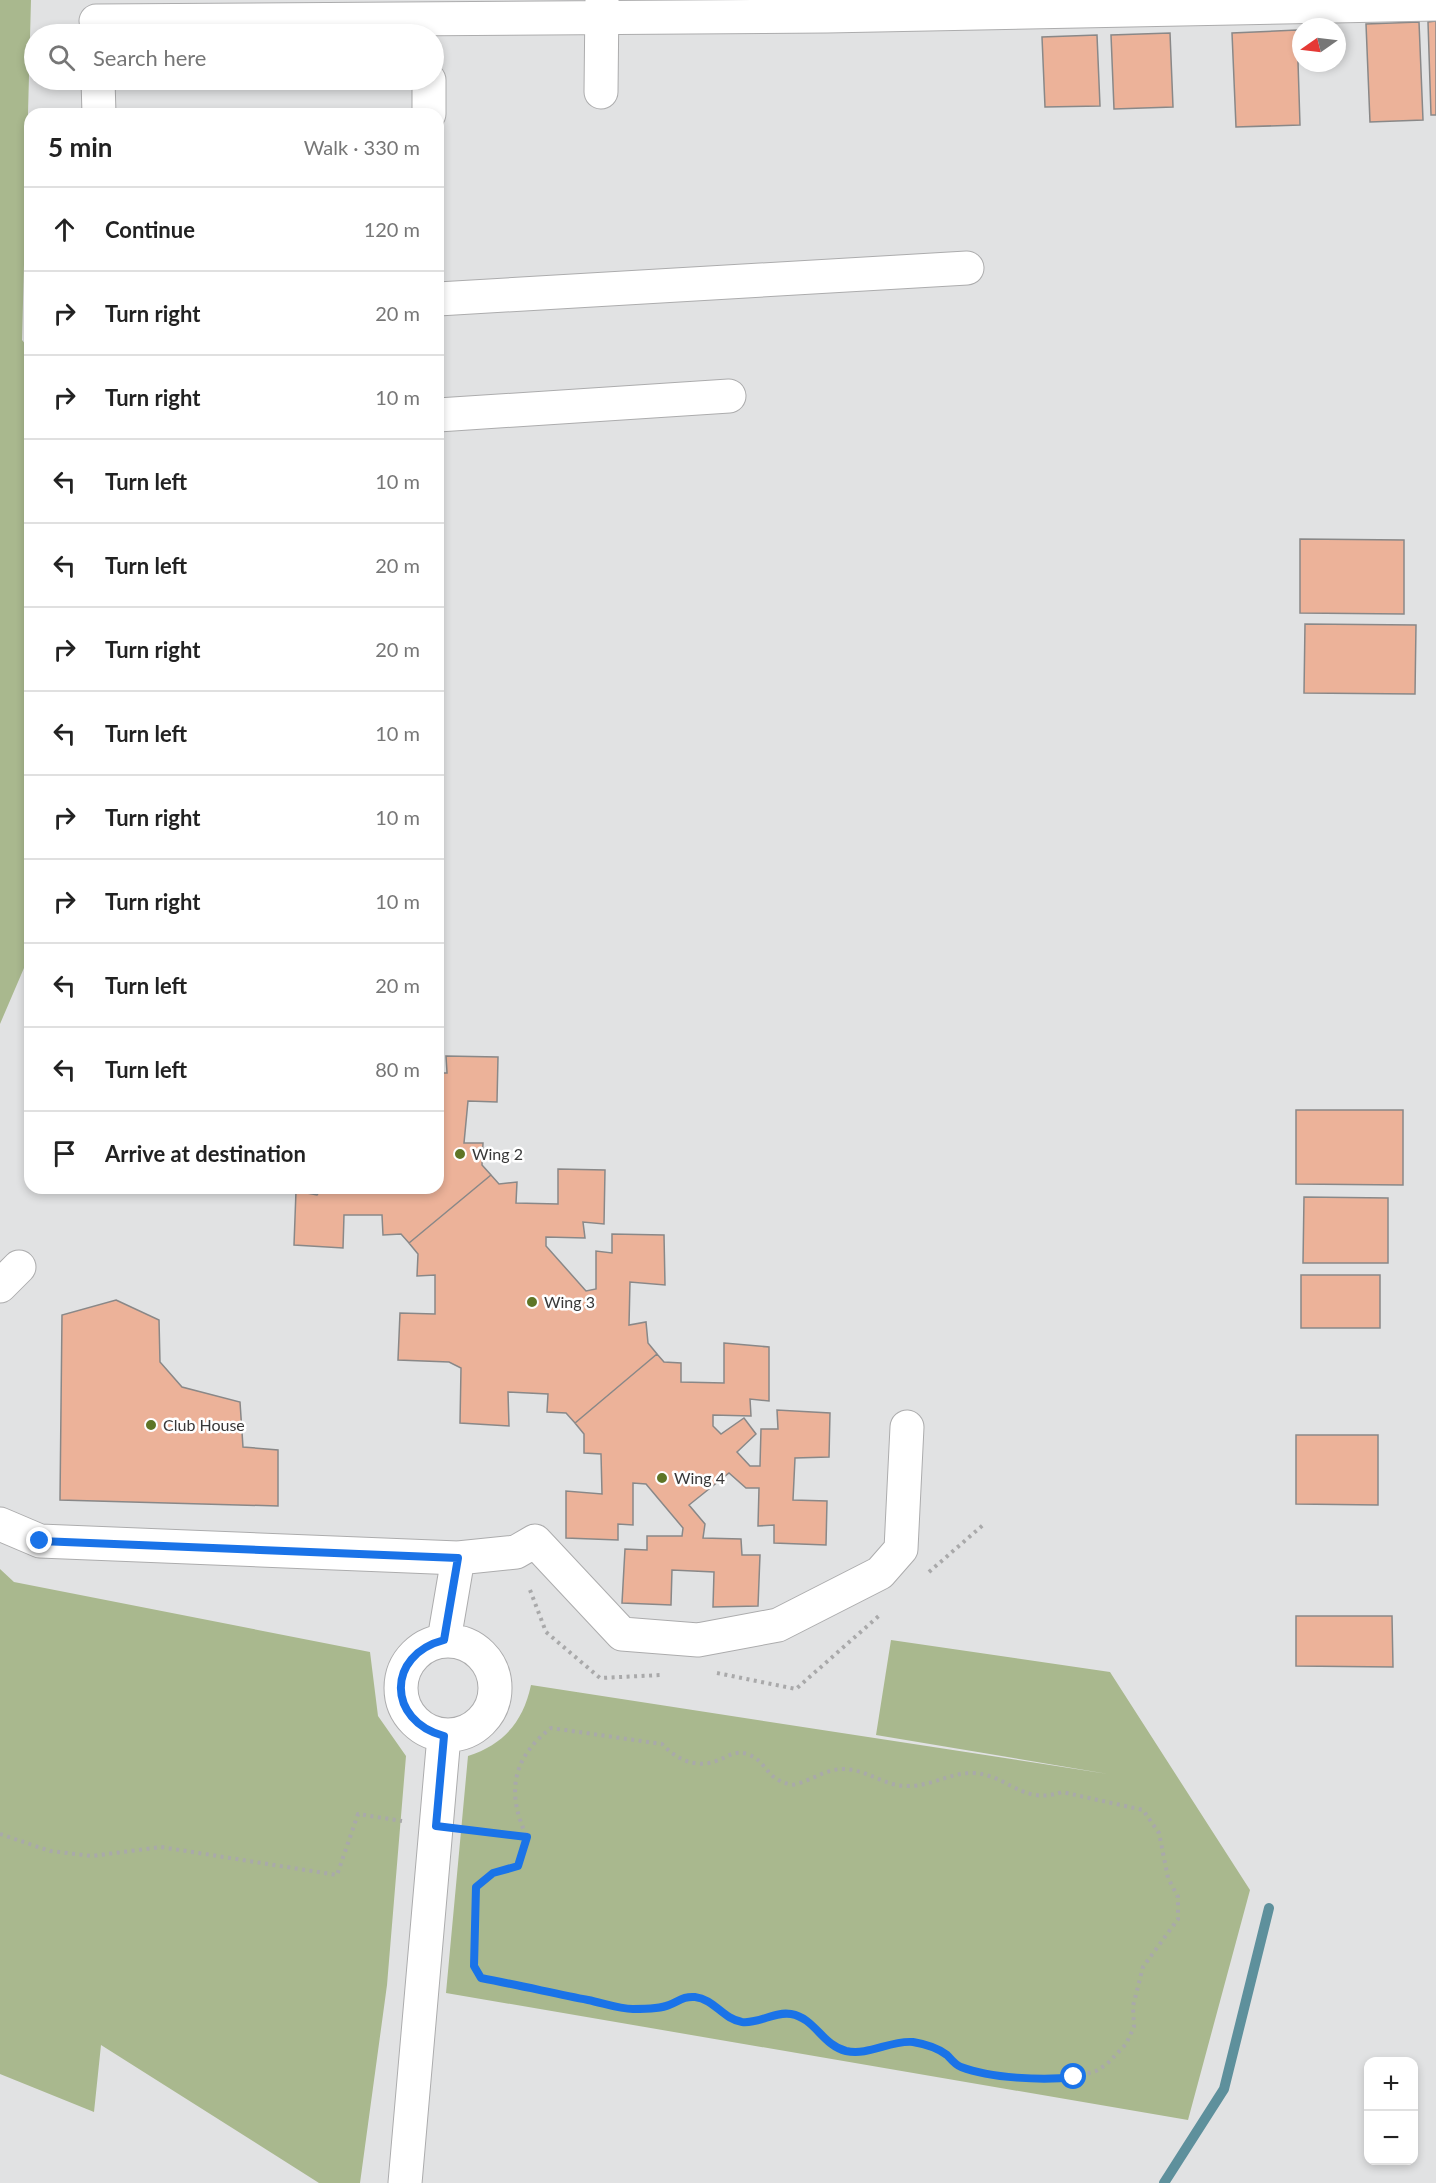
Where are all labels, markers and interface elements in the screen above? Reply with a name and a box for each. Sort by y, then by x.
north arrow [1292,18,1346,72]
search box [24,24,444,90]
icon: search [45,41,78,74]
text: Search here [93,44,206,71]
text: 5 min [48,131,112,163]
text: Walk · 330 m [304,135,420,159]
icon: ahead [48,213,81,246]
text: Continue [105,216,195,243]
text: 120 m [364,217,420,241]
icon: right [48,297,81,330]
text: Turn right [105,300,200,327]
text: 20 m [375,301,420,325]
icon: right [48,381,81,414]
text: Turn right [105,384,200,411]
text: 10 m [375,385,420,409]
icon: left [48,465,81,498]
text: Turn left [105,468,187,495]
text: 10 m [375,469,420,493]
icon: left [48,549,81,582]
text: Turn left [105,552,187,579]
text: 20 m [375,553,420,577]
icon: right [48,633,81,666]
text: Turn right [105,636,200,663]
text: 20 m [375,637,420,661]
icon: left [48,717,81,750]
text: Turn left [105,720,187,747]
text: 10 m [375,721,420,745]
icon: right [48,801,81,834]
text: Turn right [105,804,200,831]
text: 10 m [375,805,420,829]
icon: right [48,885,81,918]
text: Turn right [105,888,200,915]
text: 10 m [375,889,420,913]
icon: left [48,969,81,1002]
text: Turn left [105,972,187,999]
text: 20 m [375,973,420,997]
icon: left [48,1053,81,1086]
text: Turn left [105,1056,187,1083]
text: 80 m [375,1057,420,1081]
icon: arrive [48,1137,81,1170]
text: Arrive at destination [105,1140,306,1167]
place label: Wing 2 [472,1144,523,1163]
marker: Wing 2 [453,1147,467,1161]
place label: Wing 3 [544,1292,595,1311]
marker: Wing 3 [525,1295,539,1309]
place label: Club House [163,1415,245,1434]
marker: Club House [144,1418,158,1432]
place label: Wing 4 [674,1468,725,1487]
marker: Wing 4 [655,1471,669,1485]
route end [26,1527,52,1553]
map controls [1364,2057,1418,2165]
button: + [1364,2057,1418,2111]
route start [1060,2063,1086,2089]
button: − [1364,2111,1418,2165]

